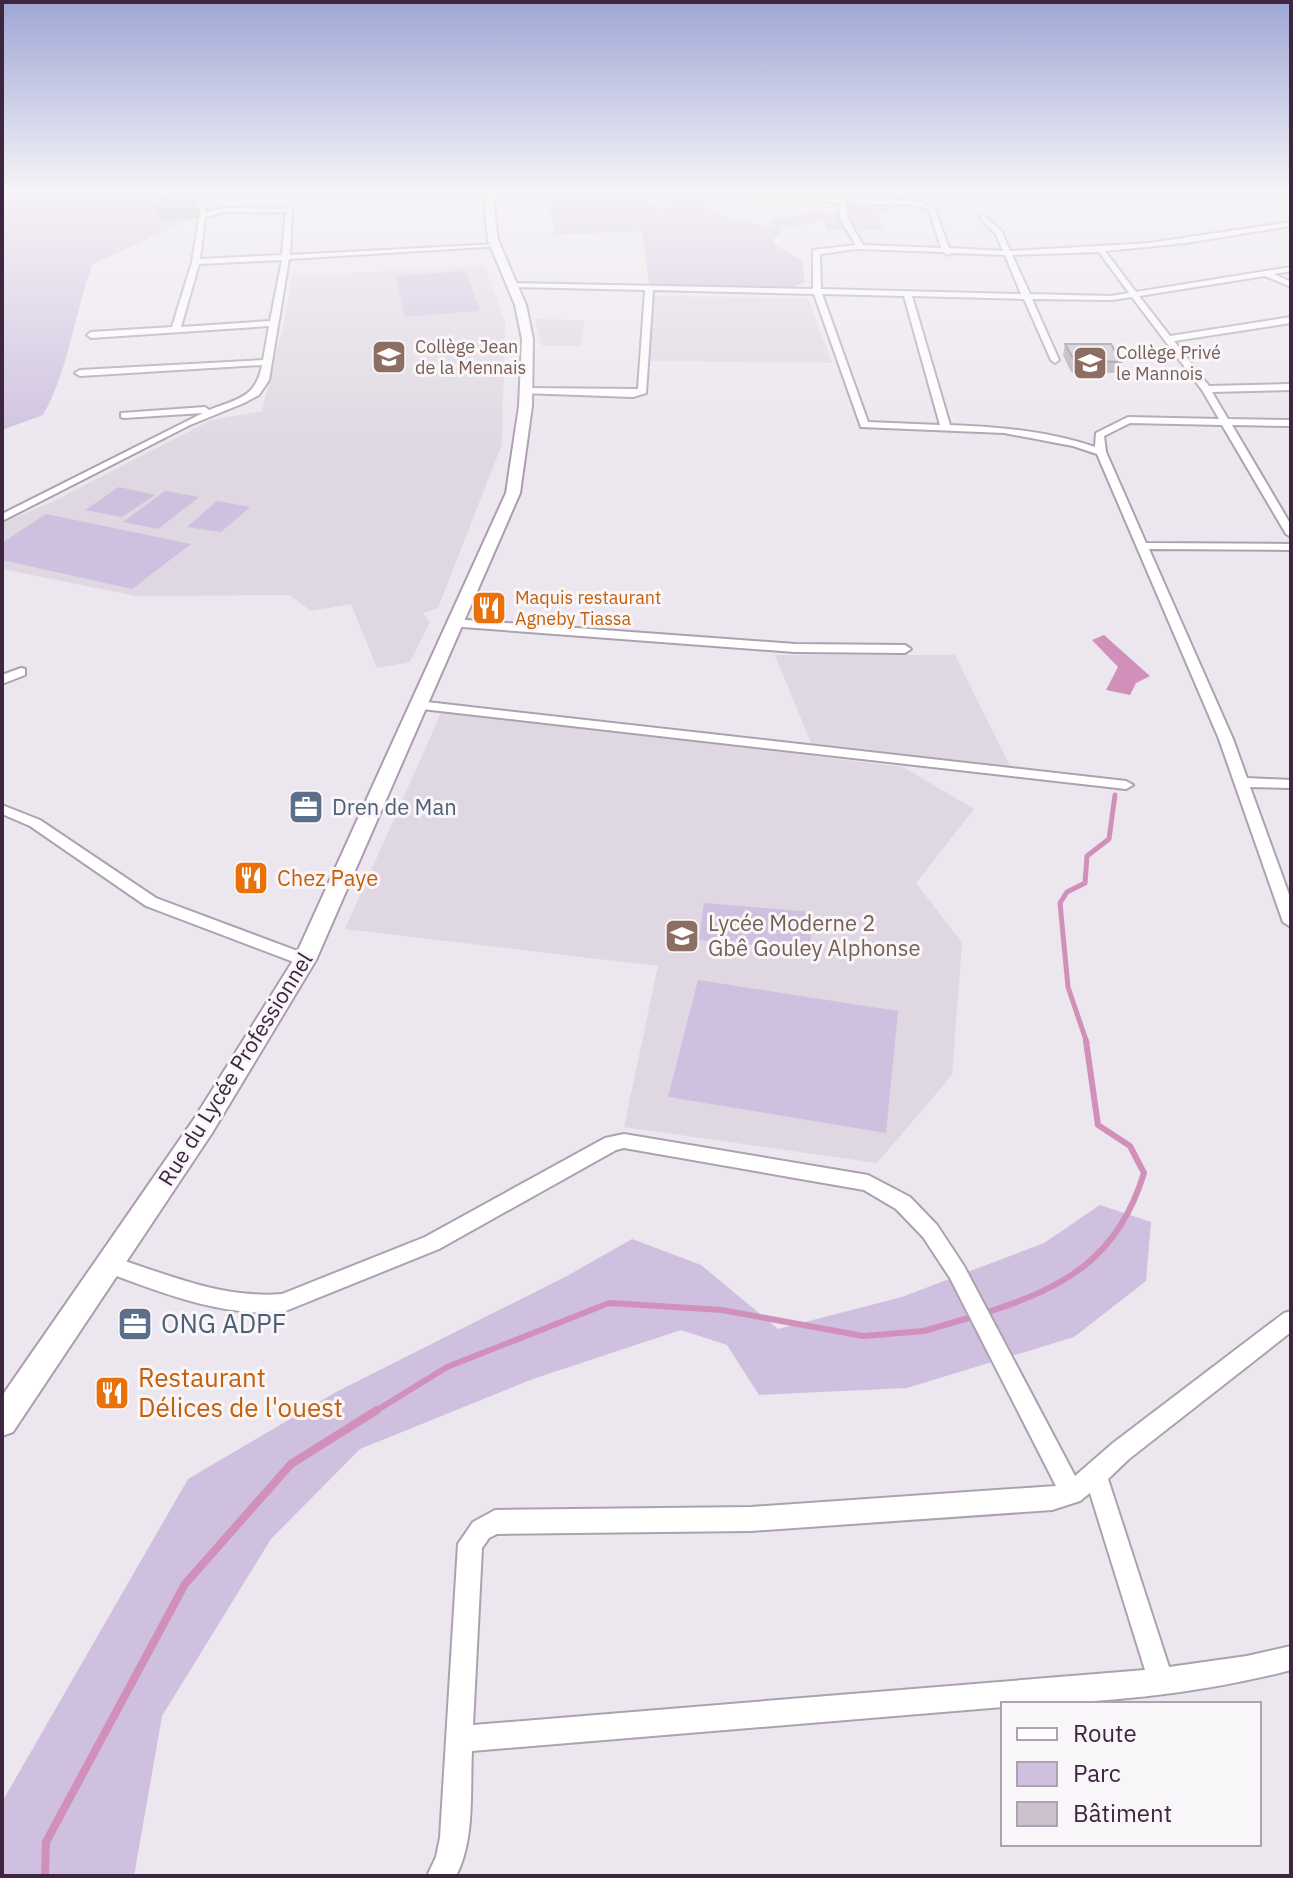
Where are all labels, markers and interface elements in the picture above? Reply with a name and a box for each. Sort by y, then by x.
place label: Collège Jean de la Mennais [415,335,526,379]
school or university icon: Collège Jean de la Mennais [370,338,408,376]
place label: Collège Privé le Mannois [1116,341,1221,385]
school or university icon: Collège Privé le Mannois [1071,344,1109,382]
place label: Maquis restaurant Agneby Tiassa [515,586,661,630]
restaurant icon: Maquis restaurant Agneby Tiassa [470,589,508,627]
office icon: Dren de Man [287,788,325,826]
place label: Dren de Man [332,792,457,821]
restaurant icon: Chez Paye [232,859,270,897]
place label: Chez Paye [277,863,378,892]
place label: Lycée Moderne 2 Gbê Gouley Alphonse [708,908,921,962]
school or university icon: Lycée Moderne 2 Gbê Gouley Alphonse [663,917,701,955]
street label: Rue du Lycée Professionnel [151,946,318,1191]
office icon: ONG ADPF [116,1305,154,1343]
place label: ONG ADPF [161,1306,286,1340]
place label: Restaurant Délices de l'ouest [138,1360,343,1424]
restaurant icon: Restaurant Délices de l'ouest [93,1374,131,1412]
legend [1001,1702,1261,1846]
text: Route [1073,1717,1137,1749]
text: Parc [1073,1757,1121,1789]
text: Bâtiment [1073,1797,1172,1829]

